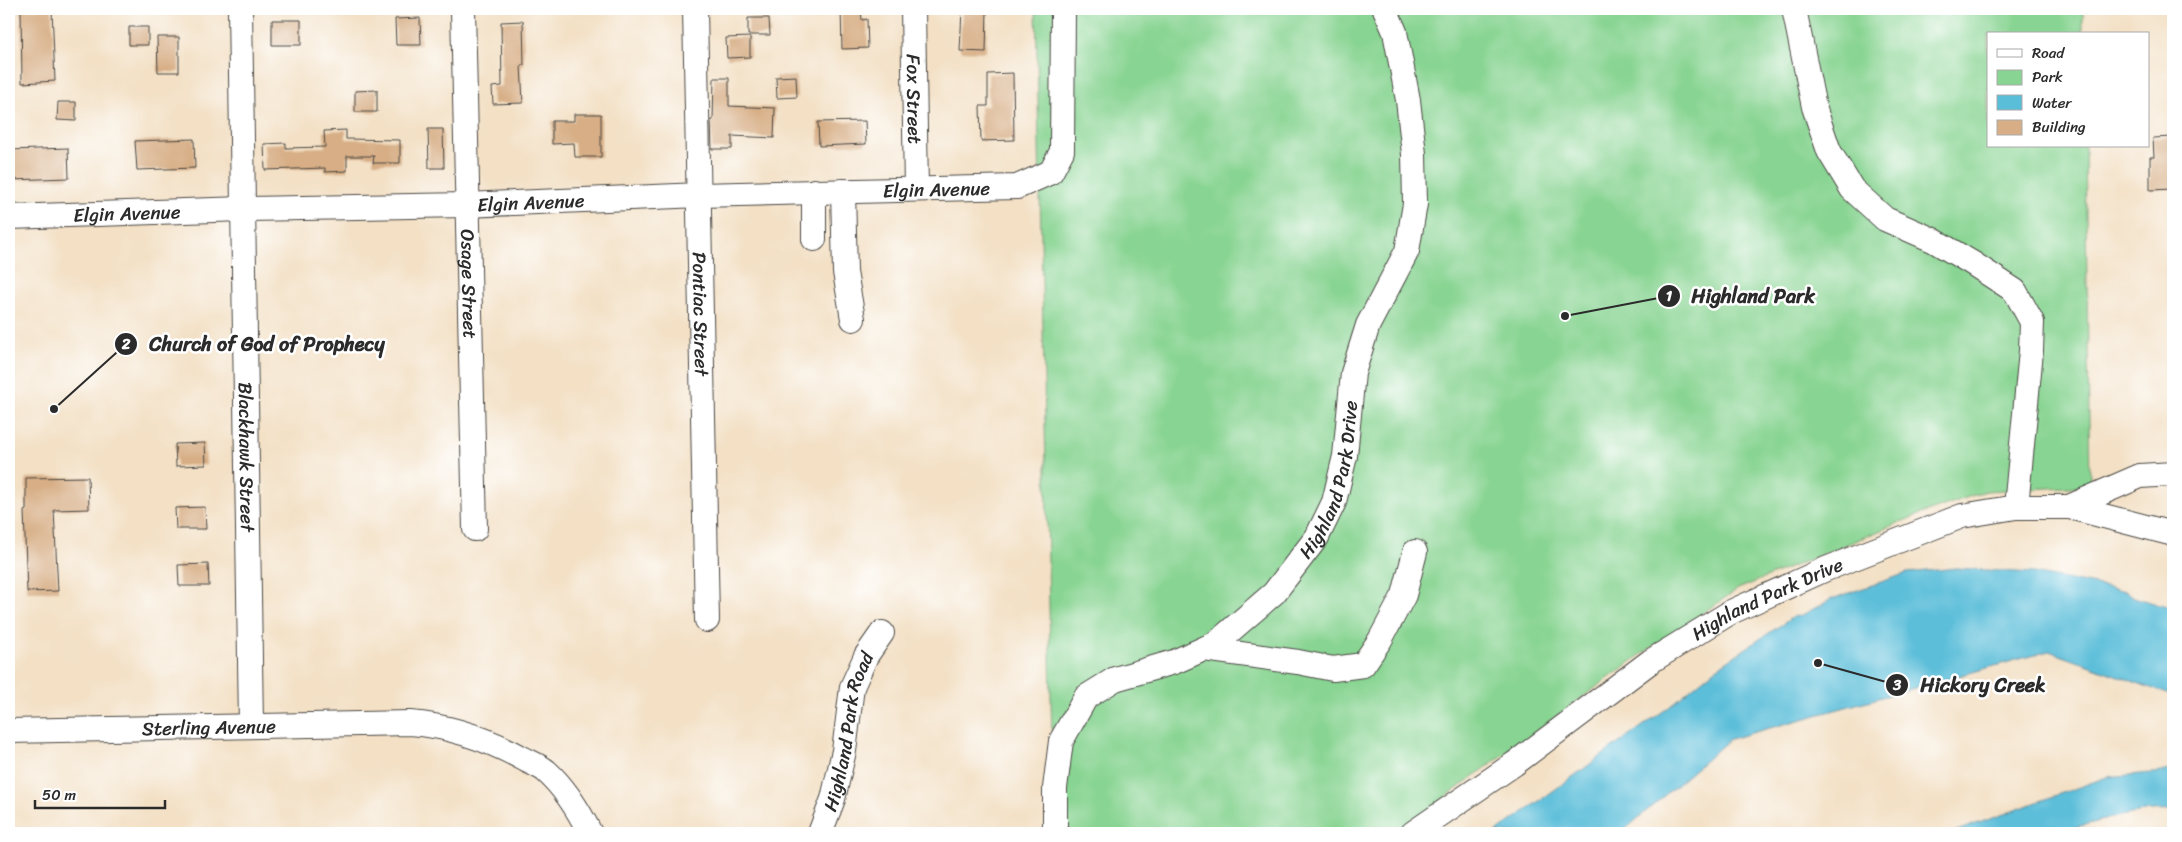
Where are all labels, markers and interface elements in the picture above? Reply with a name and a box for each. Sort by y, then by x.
legend [1987,32,2150,148]
text: Road [2032,40,2065,66]
street label: Fox Street [897,54,932,144]
text: Park [2032,64,2063,90]
text: Water [2032,90,2072,116]
text: Building [2032,114,2086,140]
street label: Elgin Avenue [882,171,991,207]
street label: Elgin Avenue [476,183,585,221]
street label: Elgin Avenue [73,195,181,231]
street label: Osage Street [452,229,487,339]
street label: Pontiac Street [683,251,719,378]
callout: Highland Park [1657,278,1825,313]
text: Highland Park [1690,279,1816,314]
text: 1 [1666,283,1673,309]
callout: Church of God of Prophecy [114,327,395,362]
text: Church of God of Prophecy [148,327,385,362]
text: 2 [121,331,131,357]
street label: Blackhawk Street [229,382,265,533]
street label: Highland Park Drive [1290,399,1367,566]
street label: Highland Park Drive [1685,547,1848,649]
street label: Highland Park Road [813,645,883,816]
callout: Hickory Creek [1885,667,2056,702]
text: Hickory Creek [1919,668,2046,703]
text: 3 [1892,672,1902,698]
street label: Sterling Avenue [142,709,277,745]
scale bar [35,777,165,809]
text: 50 m [42,782,77,808]

